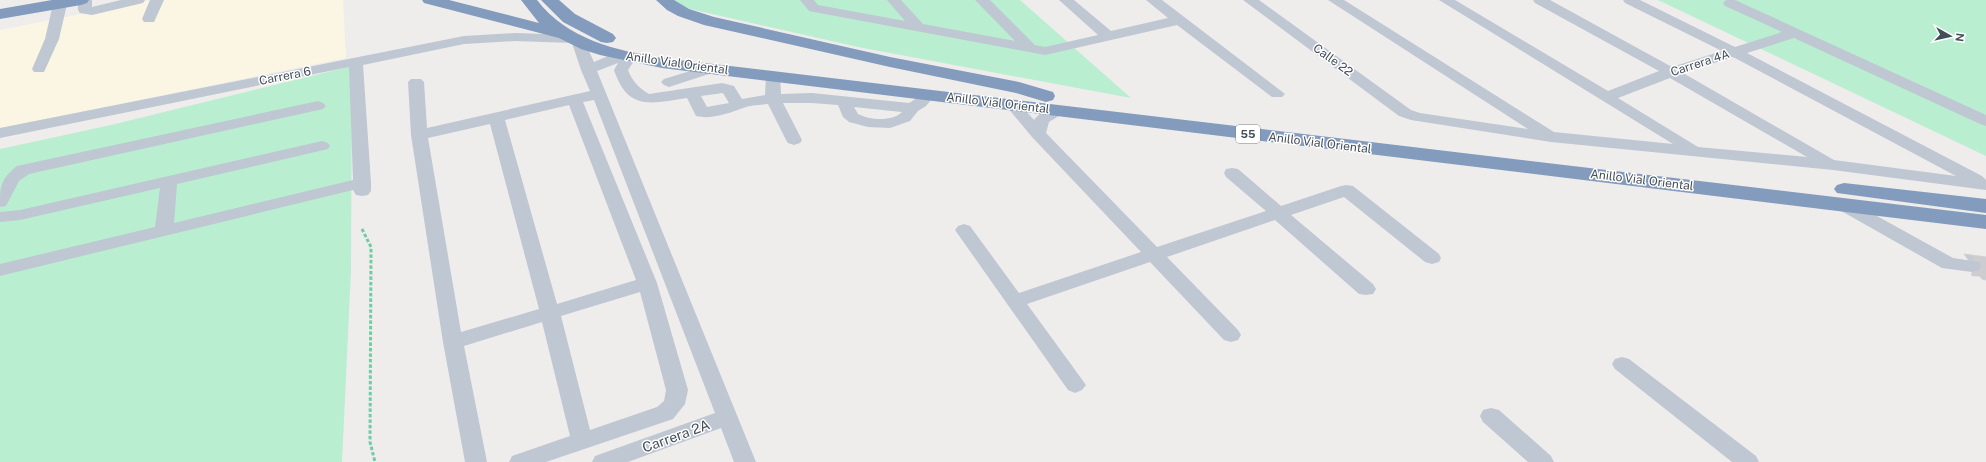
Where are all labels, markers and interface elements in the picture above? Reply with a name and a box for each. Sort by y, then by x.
north arrow [1930,16,1970,56]
text: N [1953,32,1966,42]
street label: Calle 22 [1310,41,1356,79]
street label: Carrera 4A [1669,47,1732,79]
street label: Anillo Vial Oriental [625,49,730,77]
street label: Carrera 6 [258,64,312,88]
street label: Anillo Vial Oriental [946,90,1051,116]
road number: 55 [1236,125,1260,143]
street label: Anillo Vial Oriental [1268,130,1373,156]
street label: Anillo Vial Oriental [1590,167,1695,193]
street label: Carrera 2A [640,416,712,456]

